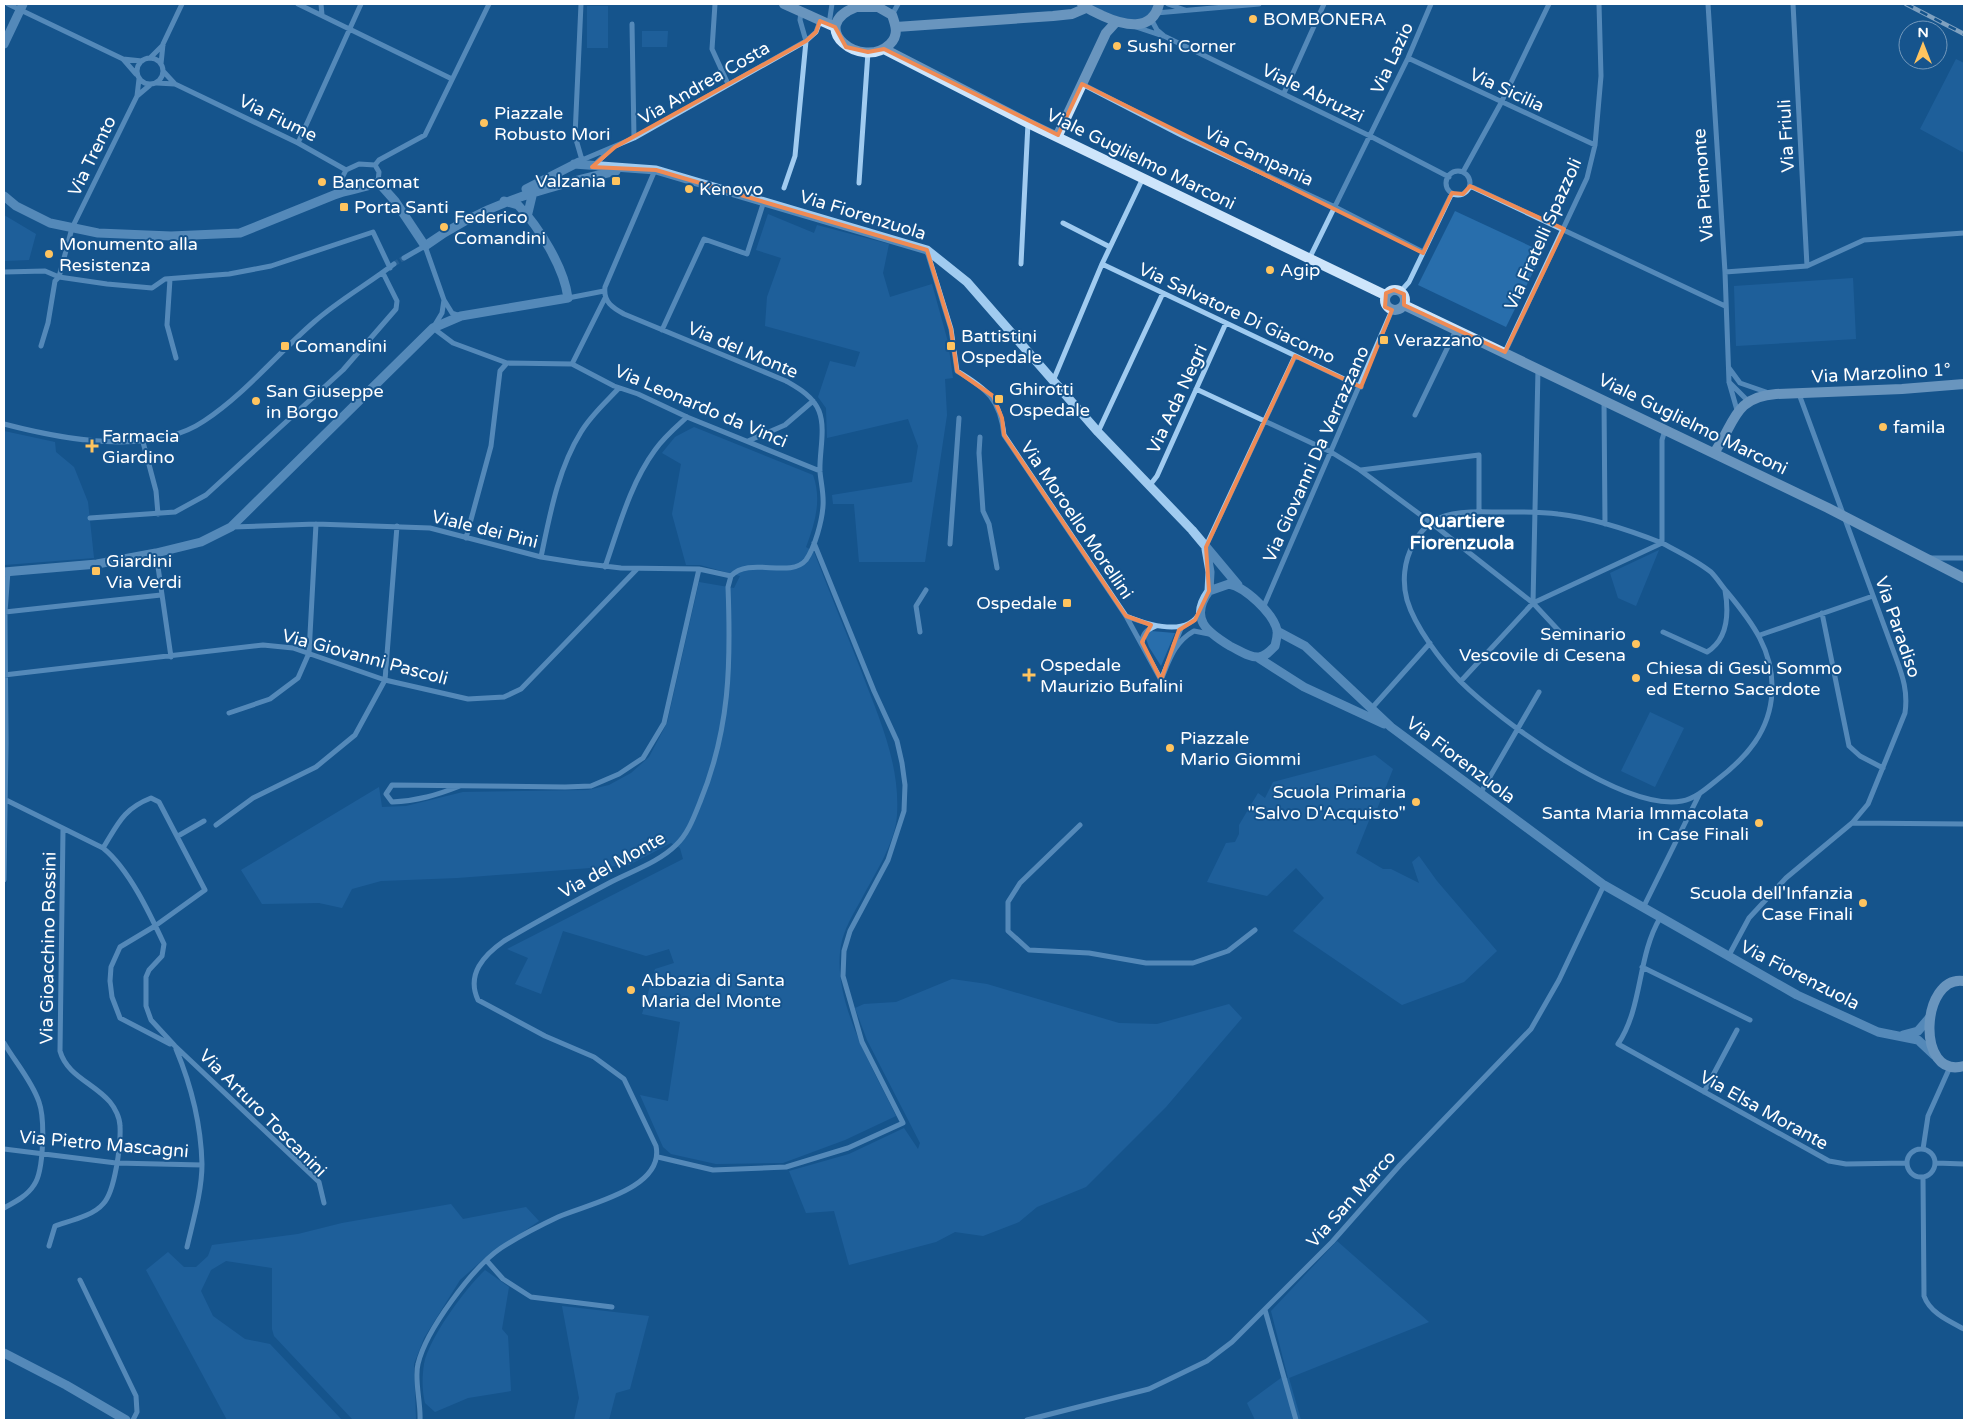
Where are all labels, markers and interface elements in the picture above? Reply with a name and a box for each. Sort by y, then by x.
place label: BOMBONERA [1263,8,1387,30]
marker: BOMBONERA [1247,13,1259,25]
street label: Via Lazio [1366,19,1418,97]
north arrow [1898,20,1948,70]
text: N [1917,24,1929,41]
place label: Sushi Corner [1127,35,1236,57]
street label: Via Andrea Costa [635,37,773,129]
marker: Sushi Corner [1111,40,1123,52]
street label: Viale Abruzzi [1258,59,1368,127]
street label: Via Sicilia [1466,63,1548,117]
street label: Via Fiume [235,90,321,146]
street label: Via Friuli [1773,99,1799,173]
place label: Piazzale Robusto Mori [494,102,610,145]
street label: Viale Guglielmo Marconi [1043,104,1239,214]
street label: Via Trento [63,112,121,200]
marker: Piazzale Robusto Mori [478,117,490,129]
street label: Via Campania [1201,121,1317,191]
street label: Via Piemonte [1688,128,1718,242]
street label: Via Fratelli Spazzoli [1500,155,1586,313]
place label: Valzania [535,170,606,192]
place label: Bancomat [332,171,419,193]
marker: Valzania [610,175,622,187]
marker: Bancomat [316,176,328,188]
place label: Kenovo [699,178,763,200]
marker: Kenovo [683,183,695,195]
street label: Via Fiorenzuola [797,185,929,245]
place label: Porta Santi [354,196,449,218]
marker: Porta Santi [338,201,350,213]
place label: Federico Comandini [454,206,546,249]
marker: Federico Comandini [438,221,450,233]
place label: Monumento alla Resistenza [59,233,198,276]
marker: Monumento alla Resistenza [43,248,55,260]
street label: Via Salvatore Di Giacomo [1135,258,1339,368]
place label: Agip [1280,259,1320,281]
marker: Agip [1264,264,1276,276]
street label: Via del Monte [684,317,802,383]
place label: Battistini Ospedale [961,325,1042,368]
place label: Verazzano [1394,329,1483,351]
marker: Verazzano [1378,334,1390,346]
place label: Comandini [295,335,387,357]
marker: Comandini [279,340,291,352]
marker: Battistini Ospedale [945,340,957,352]
street label: Via Ada Negri [1142,341,1212,457]
street label: Via Giovanni Da Verrazzano [1258,342,1374,566]
street label: Via Marzolino 1° [1811,358,1951,388]
street label: Via Leonardo da Vinci [611,360,791,452]
street label: Viale Guglielmo Marconi [1595,369,1791,479]
place label: Ghirotti Ospedale [1009,378,1090,421]
place label: San Giuseppe in Borgo [266,380,384,423]
marker: Ghirotti Ospedale [993,393,1005,405]
marker: San Giuseppe in Borgo [250,395,262,407]
place label: famila [1893,416,1945,438]
marker: famila [1877,421,1889,433]
place label: Farmacia Giardino [102,425,179,468]
street label: Via Moroello Morellini [1016,437,1138,603]
marker: Farmacia Giardino [86,440,98,452]
street label: Viale dei Pini [430,505,540,553]
district label: Quartiere Fiorenzuola [1410,510,1514,554]
place label: Giardini Via Verdi [106,550,182,593]
marker: Giardini Via Verdi [90,565,102,577]
street label: Via Paradiso [1870,573,1926,681]
place label: Ospedale [976,592,1057,614]
marker: Ospedale [1061,597,1073,609]
place label: Seminario Vescovile di Cesena [1459,623,1626,666]
street label: Via Giovanni Pascoli [280,624,450,690]
marker: Seminario Vescovile di Cesena [1630,638,1642,650]
place label: Ospedale Maurizio Bufalini [1040,654,1183,697]
place label: Chiesa di Gesù Sommo ed Eterno Sacerdote [1646,657,1842,700]
marker: Ospedale Maurizio Bufalini [1022,668,1036,682]
marker: Chiesa di Gesù Sommo ed Eterno Sacerdote [1630,672,1642,684]
street label: Via Fiorenzuola [1402,712,1520,808]
place label: Piazzale Mario Giommi [1180,727,1301,770]
marker: Piazzale Mario Giommi [1164,742,1176,754]
place label: Scuola Primaria "Salvo D'Acquisto" [1247,781,1406,824]
marker: Scuola Primaria "Salvo D'Acquisto" [1410,796,1422,808]
place label: Santa Maria Immacolata in Case Finali [1542,802,1749,845]
marker: Santa Maria Immacolata in Case Finali [1753,817,1765,829]
street label: Via del Monte [555,827,669,903]
street label: Via Gioacchino Rossini [35,851,61,1045]
place label: Scuola dell'Infanzia Case Finali [1690,882,1853,925]
marker: Scuola dell'Infanzia Case Finali [1857,897,1869,909]
street label: Via Fiorenzuola [1737,935,1863,1015]
place label: Abbazia di Santa Maria del Monte [641,969,785,1012]
marker: Abbazia di Santa Maria del Monte [625,984,637,996]
street label: Via Arturo Toscanini [194,1044,332,1182]
street label: Via Elsa Morante [1696,1066,1832,1154]
street label: Via Pietro Mascagni [18,1126,190,1162]
street label: Via San Marco [1302,1146,1400,1252]

